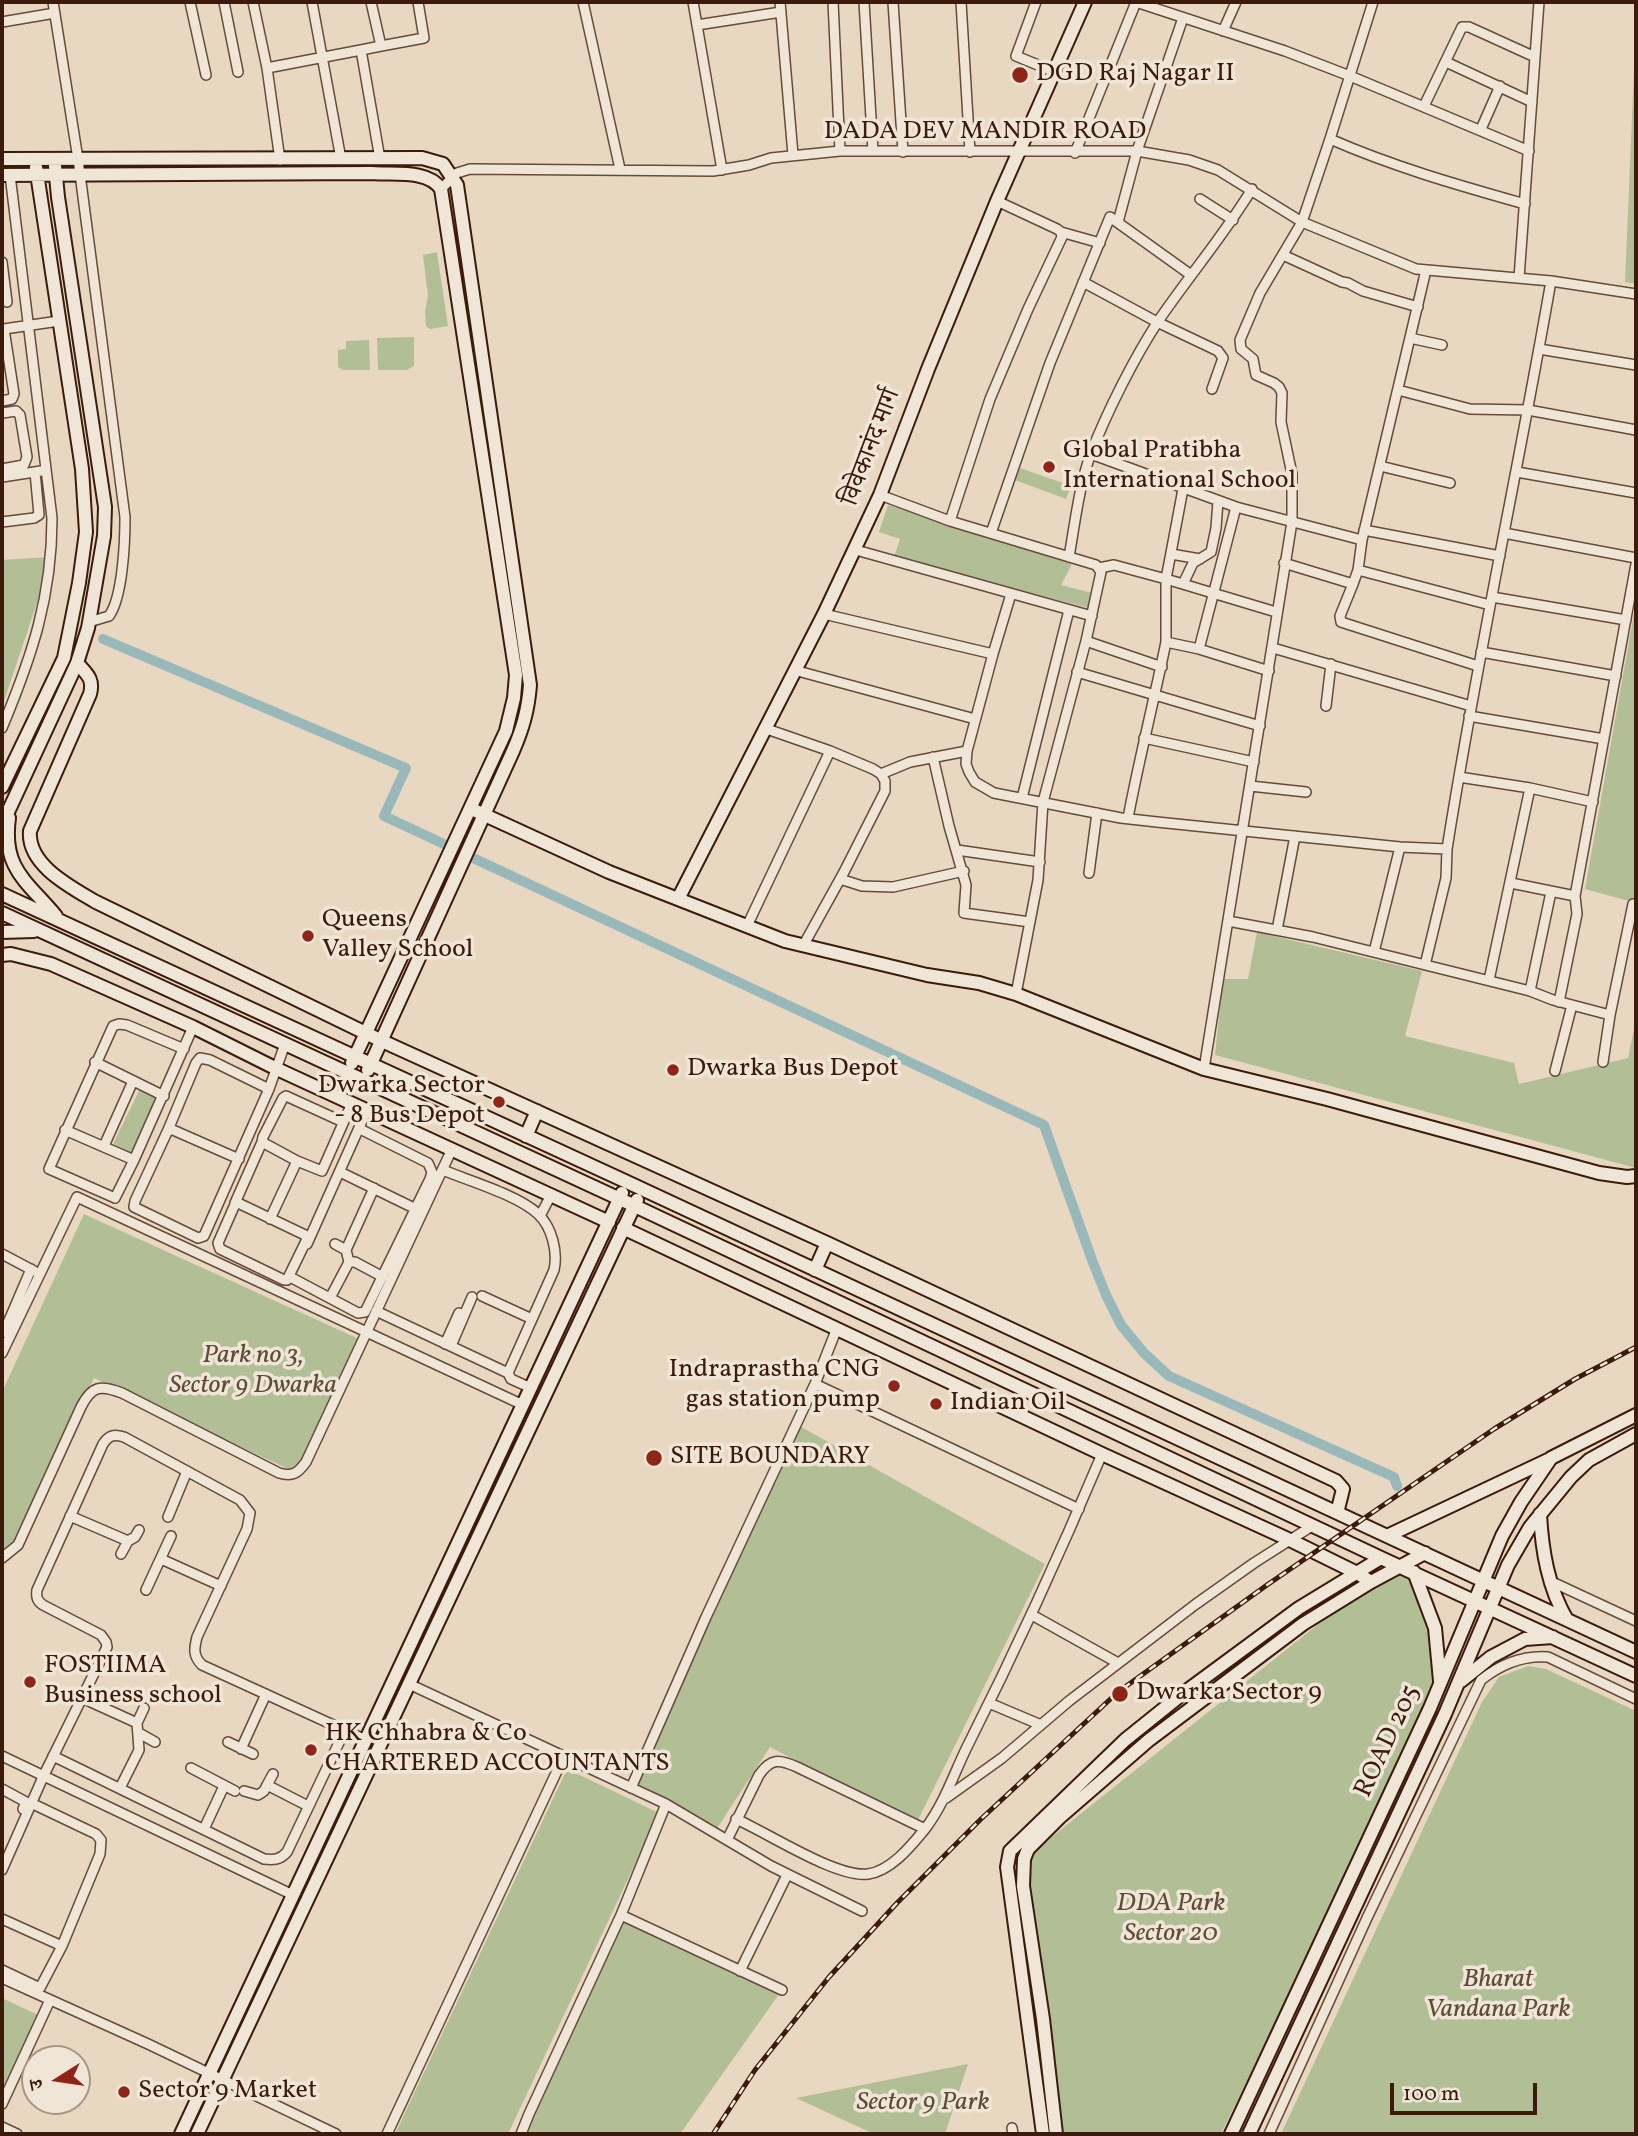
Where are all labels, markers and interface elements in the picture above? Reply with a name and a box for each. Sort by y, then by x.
place label: DGD Raj Nagar II [1036,59,1234,91]
marker: DGD Raj Nagar II [1010,65,1030,85]
street label: DADA DEV MANDIR ROAD [824,117,1146,149]
street label: विवेकानंद मार्ग [836,385,910,511]
place label: Global Pratibha International School [1063,436,1296,498]
marker: Global Pratibha International School [1041,459,1057,475]
place label: Queens Valley School [322,905,473,967]
marker: Queens Valley School [300,928,316,944]
place label: Dwarka Bus Depot [687,1054,899,1086]
marker: Dwarka Bus Depot [665,1062,681,1078]
place label: Dwarka Sector - 8 Bus Depot [318,1071,485,1132]
marker: Dwarka Sector - 8 Bus Depot [491,1094,507,1110]
park label: Park no 3, Sector 9 Dwarka [169,1341,337,1402]
place label: Indraprastha CNG gas station pump [669,1355,880,1416]
marker: Indraprastha CNG gas station pump [886,1378,902,1394]
place label: Indian Oil [950,1388,1065,1420]
marker: Indian Oil [928,1396,944,1412]
place label: SITE BOUNDARY [670,1442,870,1474]
marker: SITE BOUNDARY [644,1448,664,1468]
place label: FOSTIIMA Business school [44,1651,222,1712]
marker: FOSTIIMA Business school [22,1674,38,1690]
place label: Dwarka Sector 9 [1136,1678,1322,1710]
street label: ROAD 205 [1349,1681,1429,1803]
marker: Dwarka Sector 9 [1110,1684,1130,1704]
place label: HK Chhabra & Co CHARTERED ACCOUNTANTS [325,1719,670,1780]
marker: HK Chhabra & Co CHARTERED ACCOUNTANTS [303,1742,319,1758]
park label: DDA Park Sector 20 [1117,1889,1225,1951]
park label: Bharat Vandana Park [1425,1965,1571,2026]
north arrow [21,2045,91,2115]
scale bar [1393,2070,1540,2114]
place label: Sector 9 Market [138,2076,317,2108]
text: उ [24,2077,51,2091]
text: 100 m [1403,2080,1460,2109]
marker: Sector 9 Market [116,2084,132,2100]
park label: Sector 9 Park [857,2088,989,2120]

